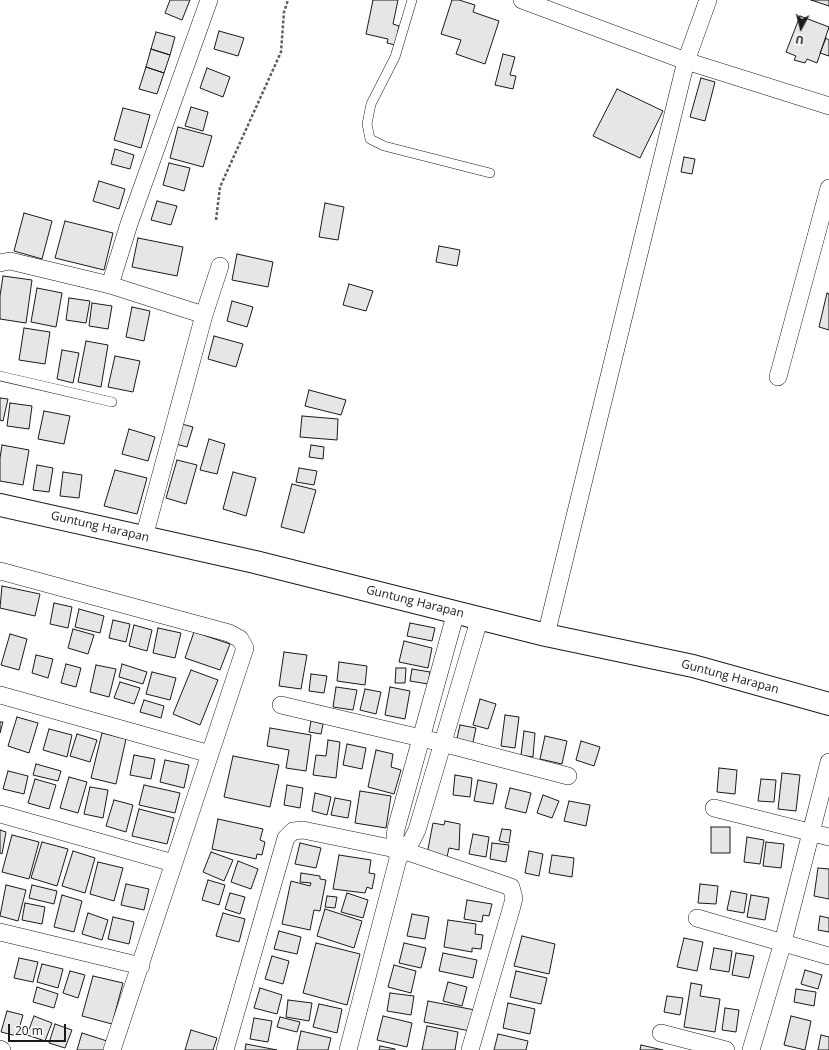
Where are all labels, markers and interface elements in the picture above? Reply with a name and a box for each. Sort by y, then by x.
north arrow [781,8,821,48]
text: U [794,32,805,48]
street label: Guntung Harapan [49,509,151,545]
street label: Guntung Harapan [364,583,466,621]
street label: Guntung Harapan [680,657,780,697]
scale bar [10,1016,68,1042]
text: 20 m [15,1022,43,1039]

